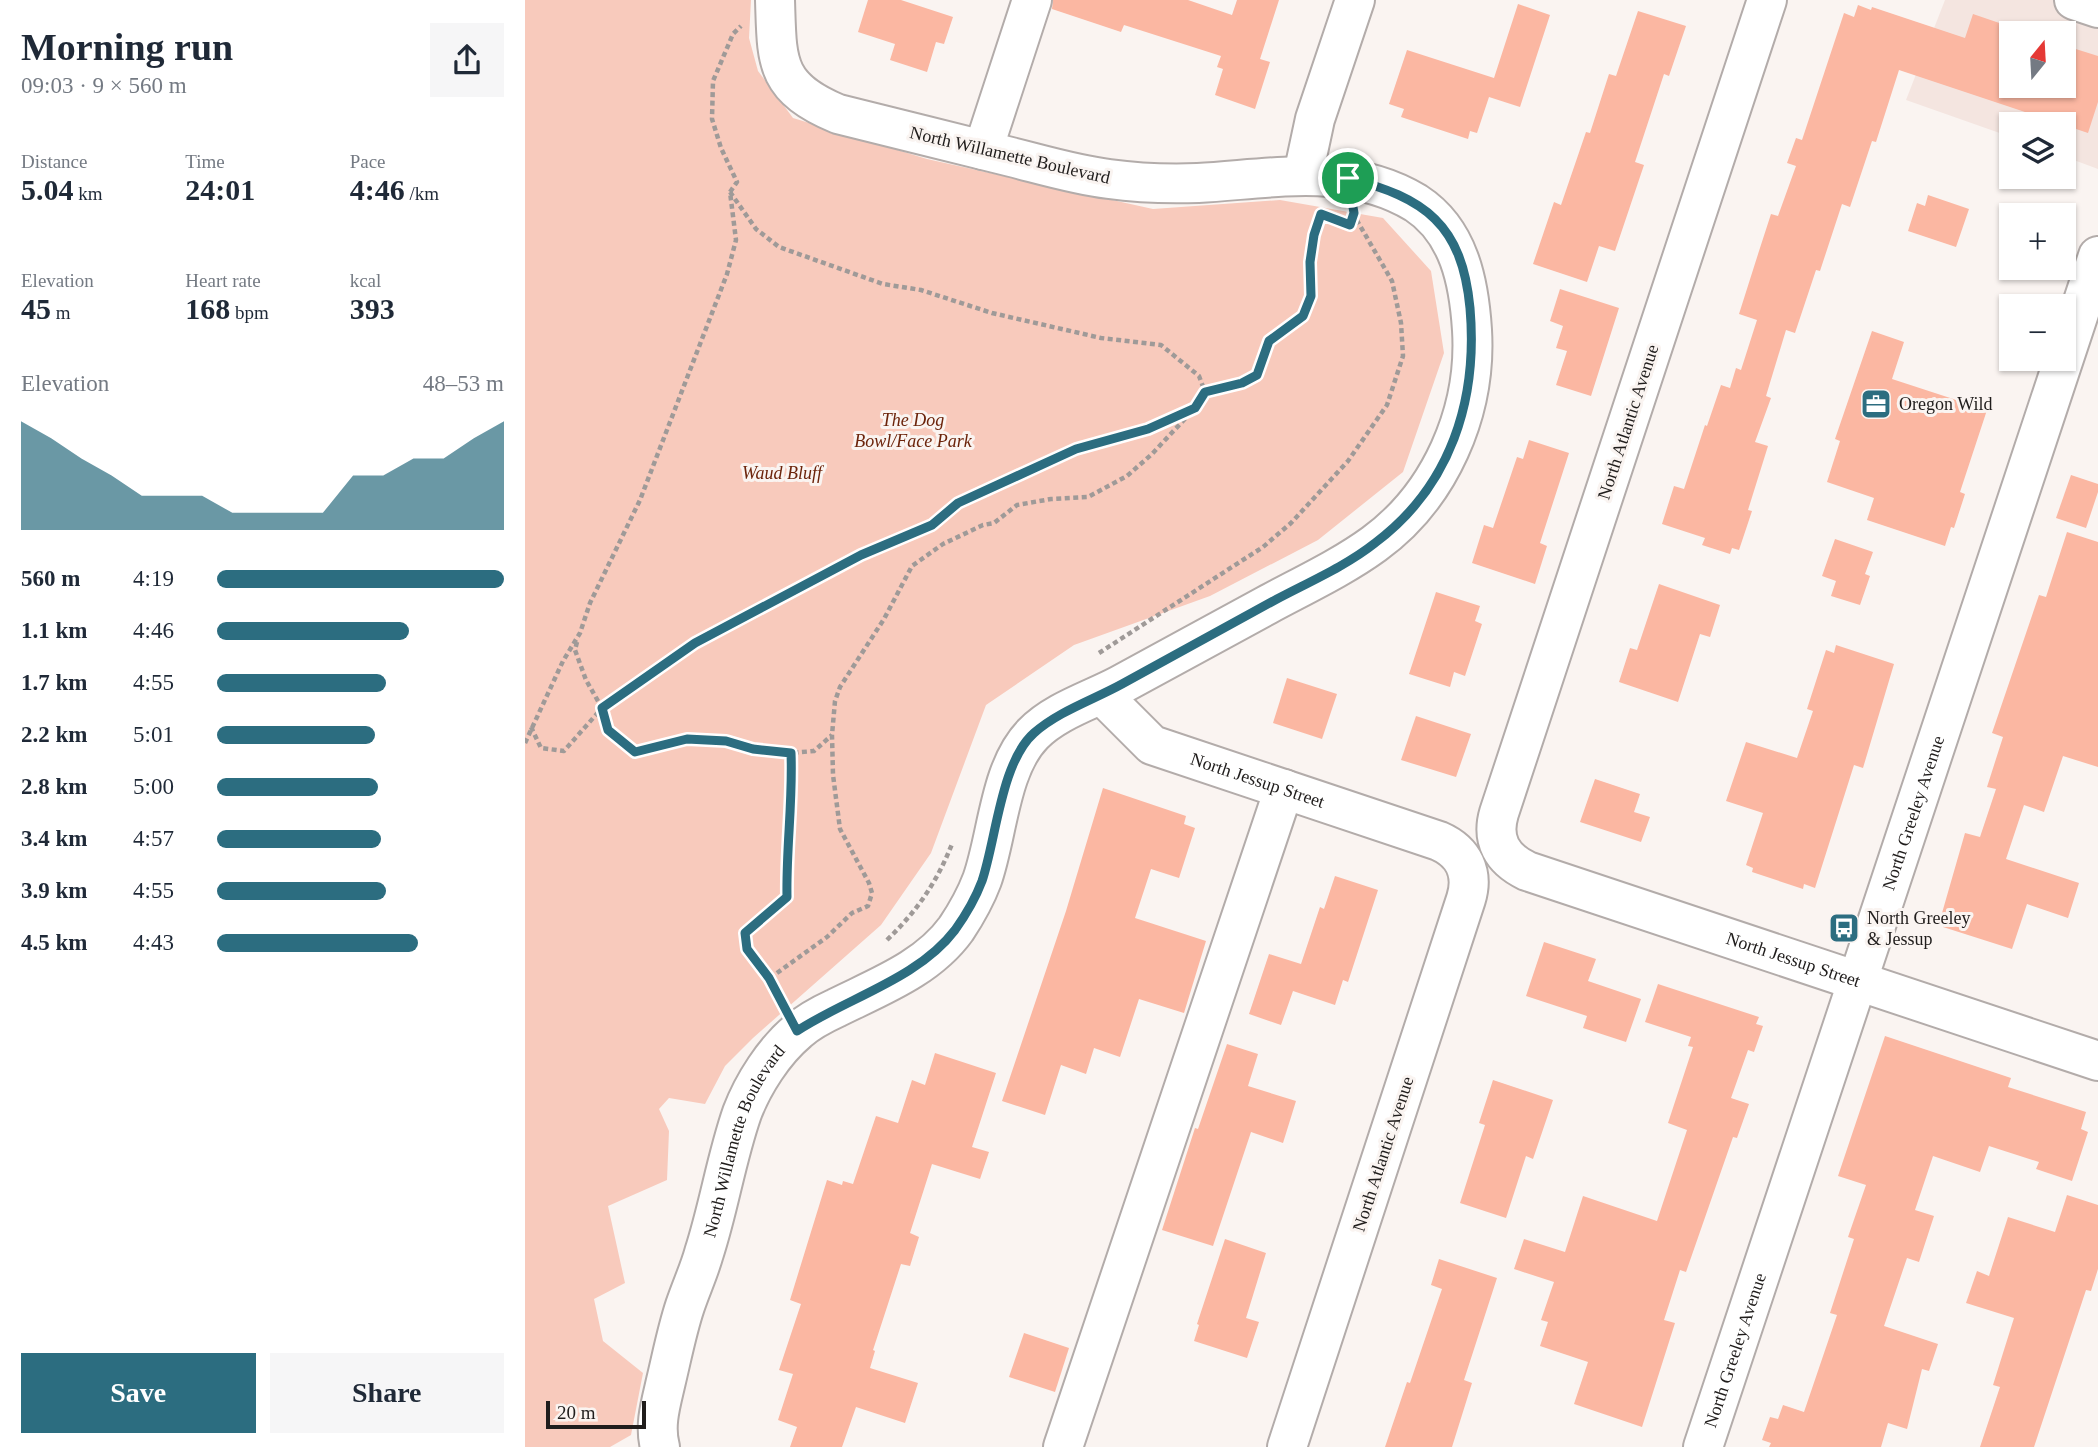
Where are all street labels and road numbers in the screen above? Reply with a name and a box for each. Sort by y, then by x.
street label: North Willamette Boulevard [908,122,1112,188]
street label: North Atlantic Avenue [1594,342,1662,502]
street label: North Greeley Avenue [1878,733,1948,893]
street label: North Jessup Street [1188,749,1327,812]
street label: North Jessup Street [1724,928,1863,991]
street label: North Willamette Boulevard [699,1041,789,1240]
street label: North Atlantic Avenue [1349,1074,1417,1234]
street label: North Greeley Avenue [1700,1270,1770,1430]

